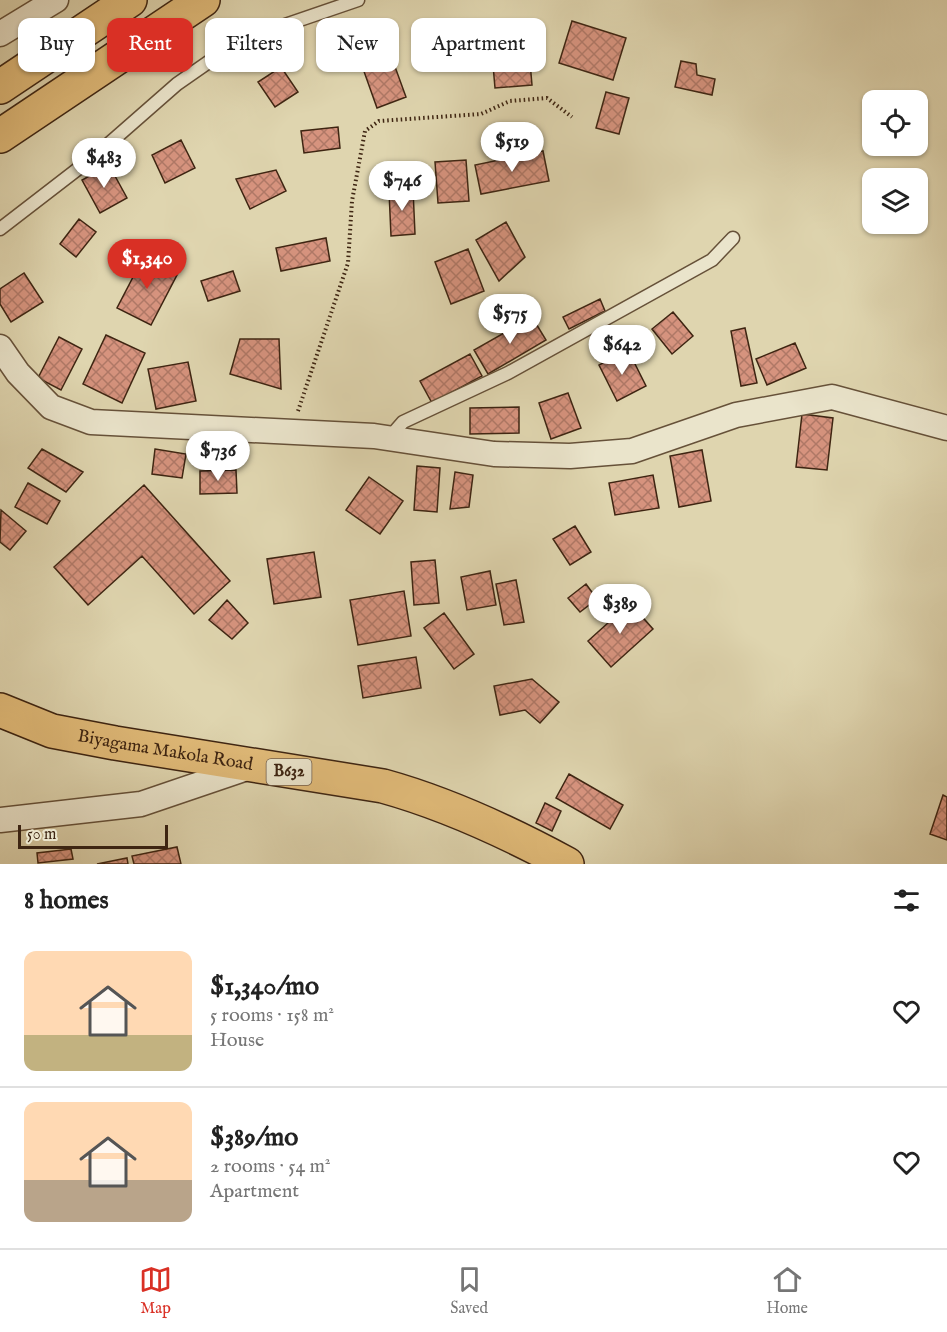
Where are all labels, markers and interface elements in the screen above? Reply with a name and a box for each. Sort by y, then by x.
chip: Buy [18,18,95,72]
chip: Rent [107,18,193,72]
chip: Filters [205,18,304,72]
chip: New [316,18,399,72]
chip: Apartment [411,18,546,72]
map controls [862,90,928,234]
button: locate [862,90,928,156]
pin: $519 [476,122,548,173]
text: $519 [495,129,529,154]
pin: $483 [68,138,140,189]
text: $483 [86,145,122,170]
pin: $746 [366,161,438,212]
text: $746 [383,168,421,193]
button: layers [862,168,928,234]
pin: $1,340 [98,239,196,290]
text: $1,340 [122,246,172,271]
pin: $575 [474,294,546,345]
text: $575 [493,301,527,326]
pin: $642 [586,325,658,376]
text: $642 [603,332,641,357]
pin: $736 [182,431,254,482]
text: $736 [200,438,236,463]
pin: $389 [584,584,656,635]
text: $389 [602,591,638,616]
street label: Biyagama Makola Road [76,725,255,777]
road number: B632 [266,759,312,785]
scale bar [18,822,168,850]
text: 50 m [27,825,56,845]
text: 8 homes [24,884,109,917]
icon: filters [890,884,923,917]
text: $1,340/mo [210,970,319,1003]
icon: home [72,975,144,1047]
icon: heart [890,995,923,1028]
text: 5 rooms · 158 m² [210,1003,334,1028]
text: House [210,1028,264,1053]
text: $389/mo [210,1121,298,1154]
icon: home [72,1126,144,1198]
icon: heart [890,1146,923,1179]
text: 2 rooms · 54 m² [210,1154,331,1179]
text: Apartment [210,1179,299,1204]
tab: Map [139,1263,172,1319]
tab: Saved [450,1263,488,1319]
tab: Home [766,1263,808,1319]

